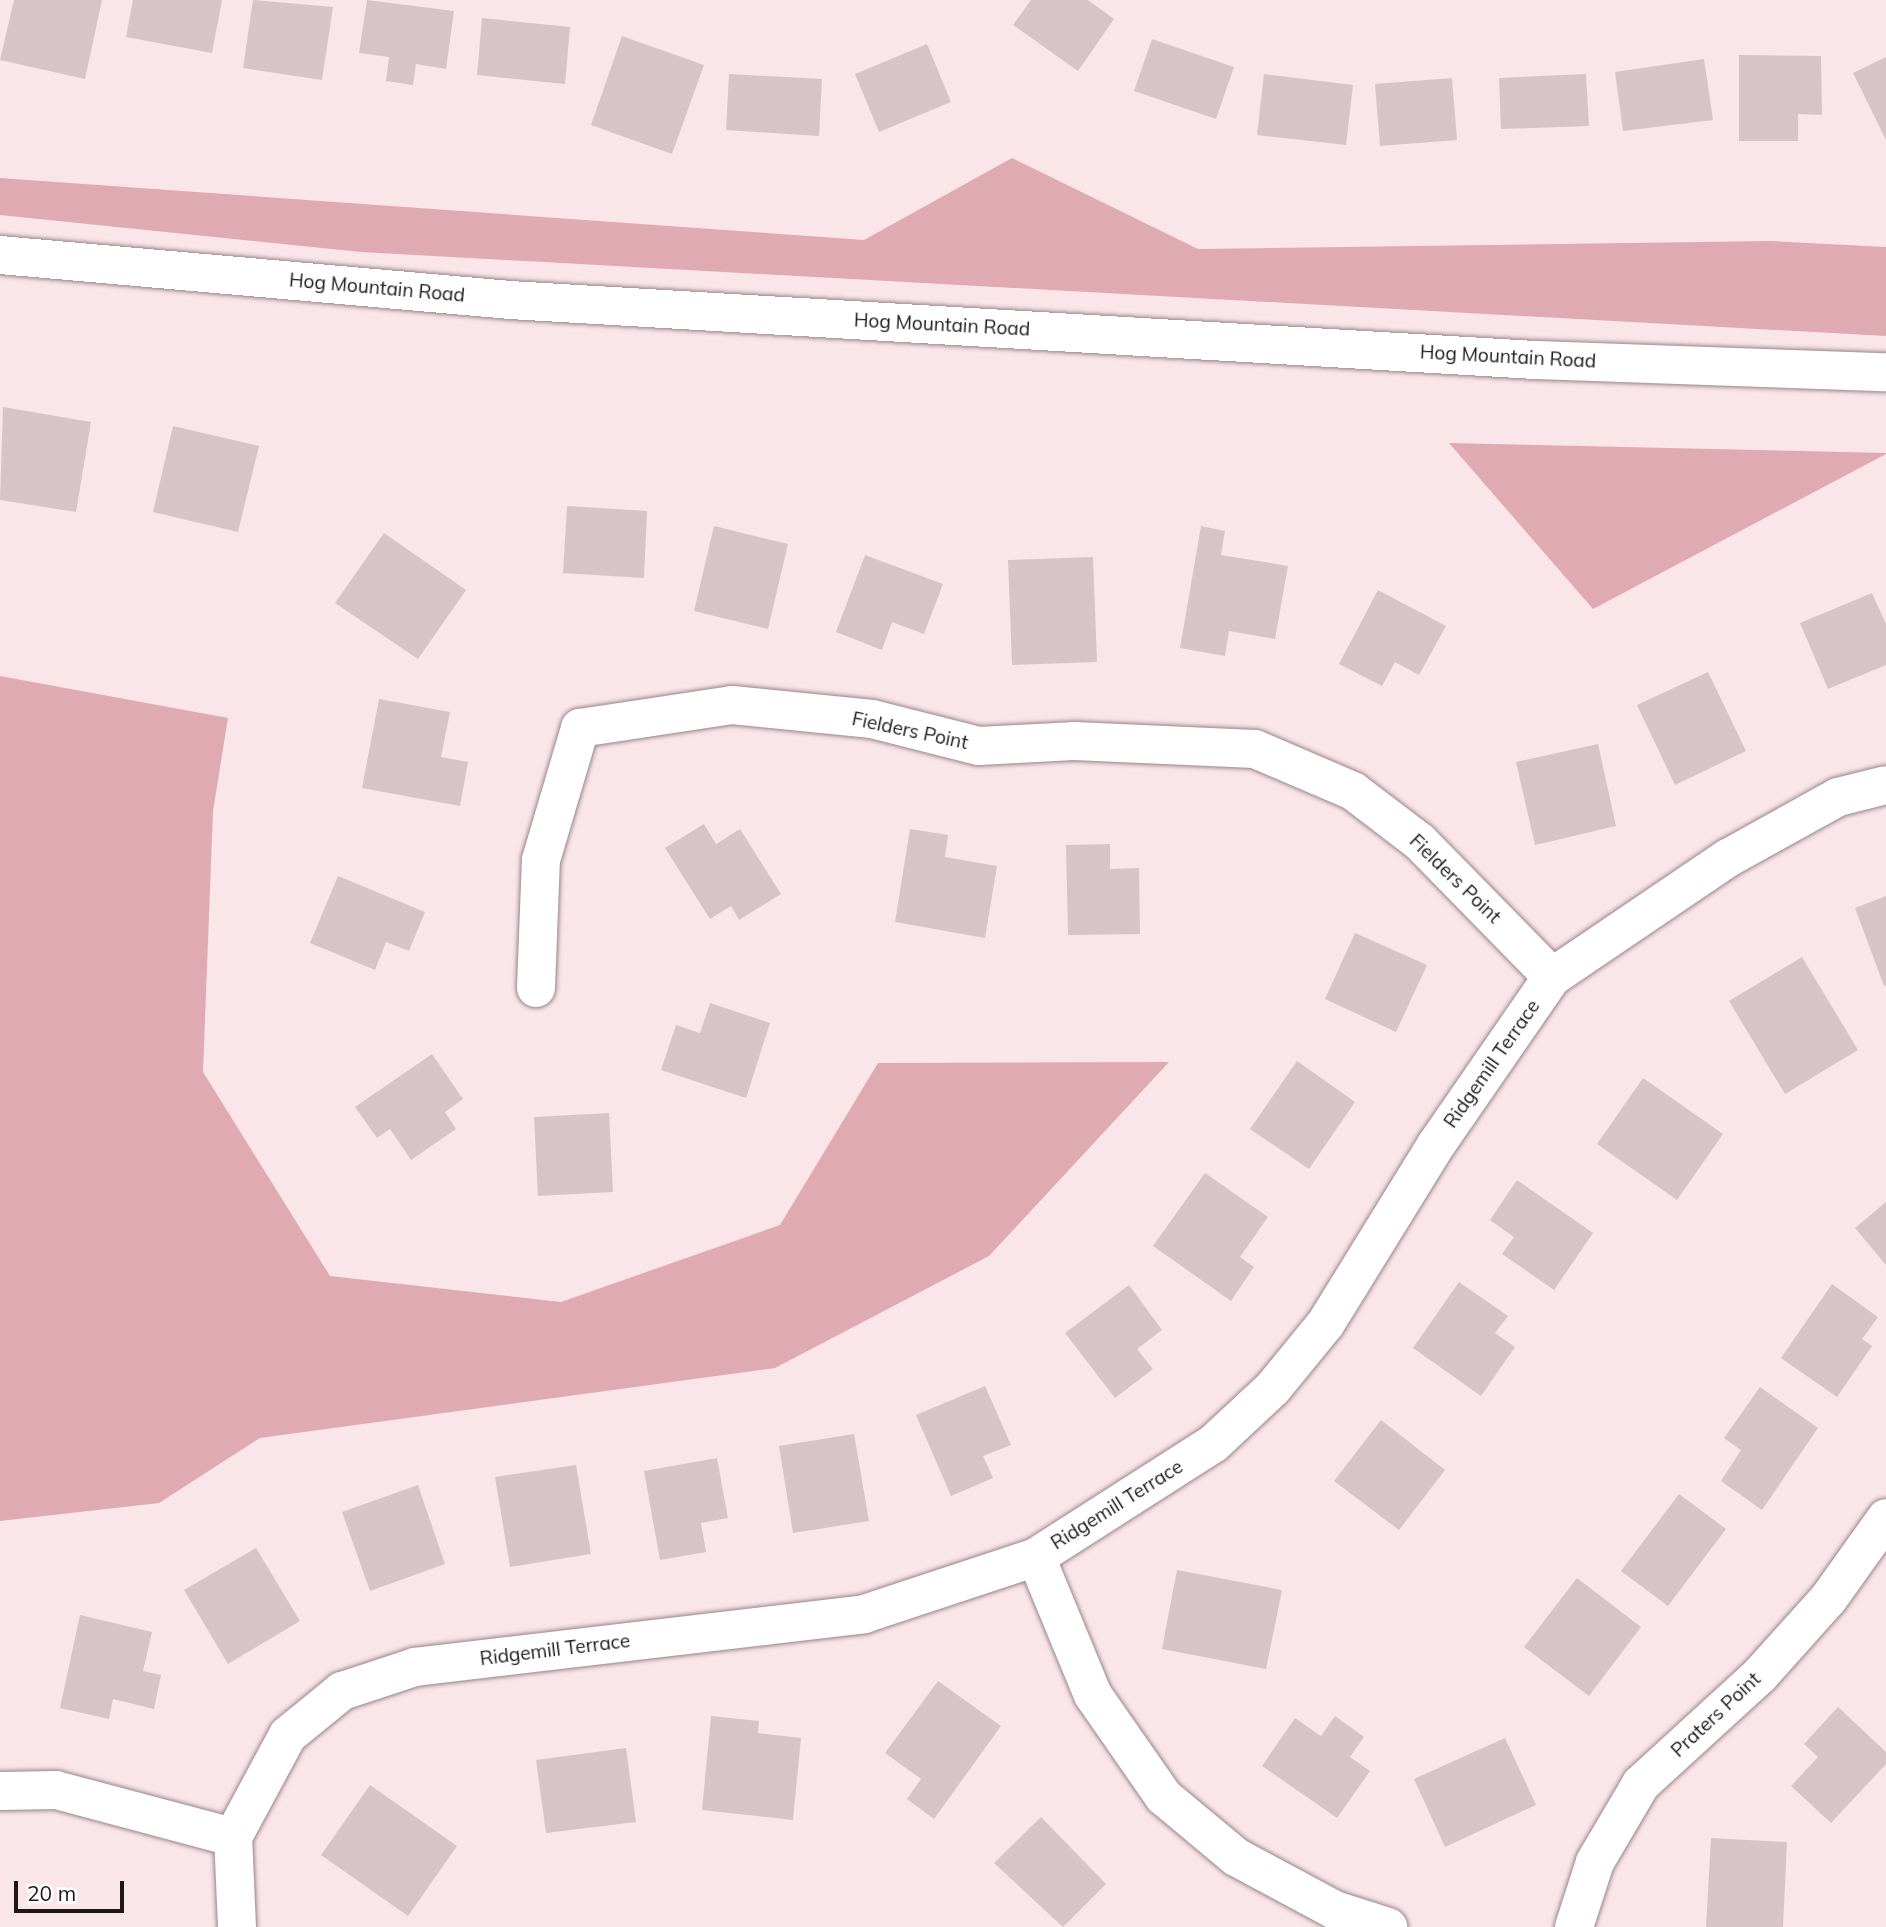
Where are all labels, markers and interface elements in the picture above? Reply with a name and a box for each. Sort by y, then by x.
street label: Hog Mountain Road [288,269,466,307]
street label: Hog Mountain Road [853,309,1031,341]
street label: Hog Mountain Road [1419,341,1597,373]
street label: Fielders Point [850,708,970,754]
street label: Fielders Point [1405,830,1505,928]
street label: Ridgemill Terrace [1439,996,1545,1132]
street label: Ridgemill Terrace [1047,1455,1187,1555]
street label: Ridgemill Terrace [479,1629,631,1671]
street label: Praters Point [1667,1668,1765,1762]
scale bar [18,1868,128,1912]
text: 20 m [27,1880,76,1906]

